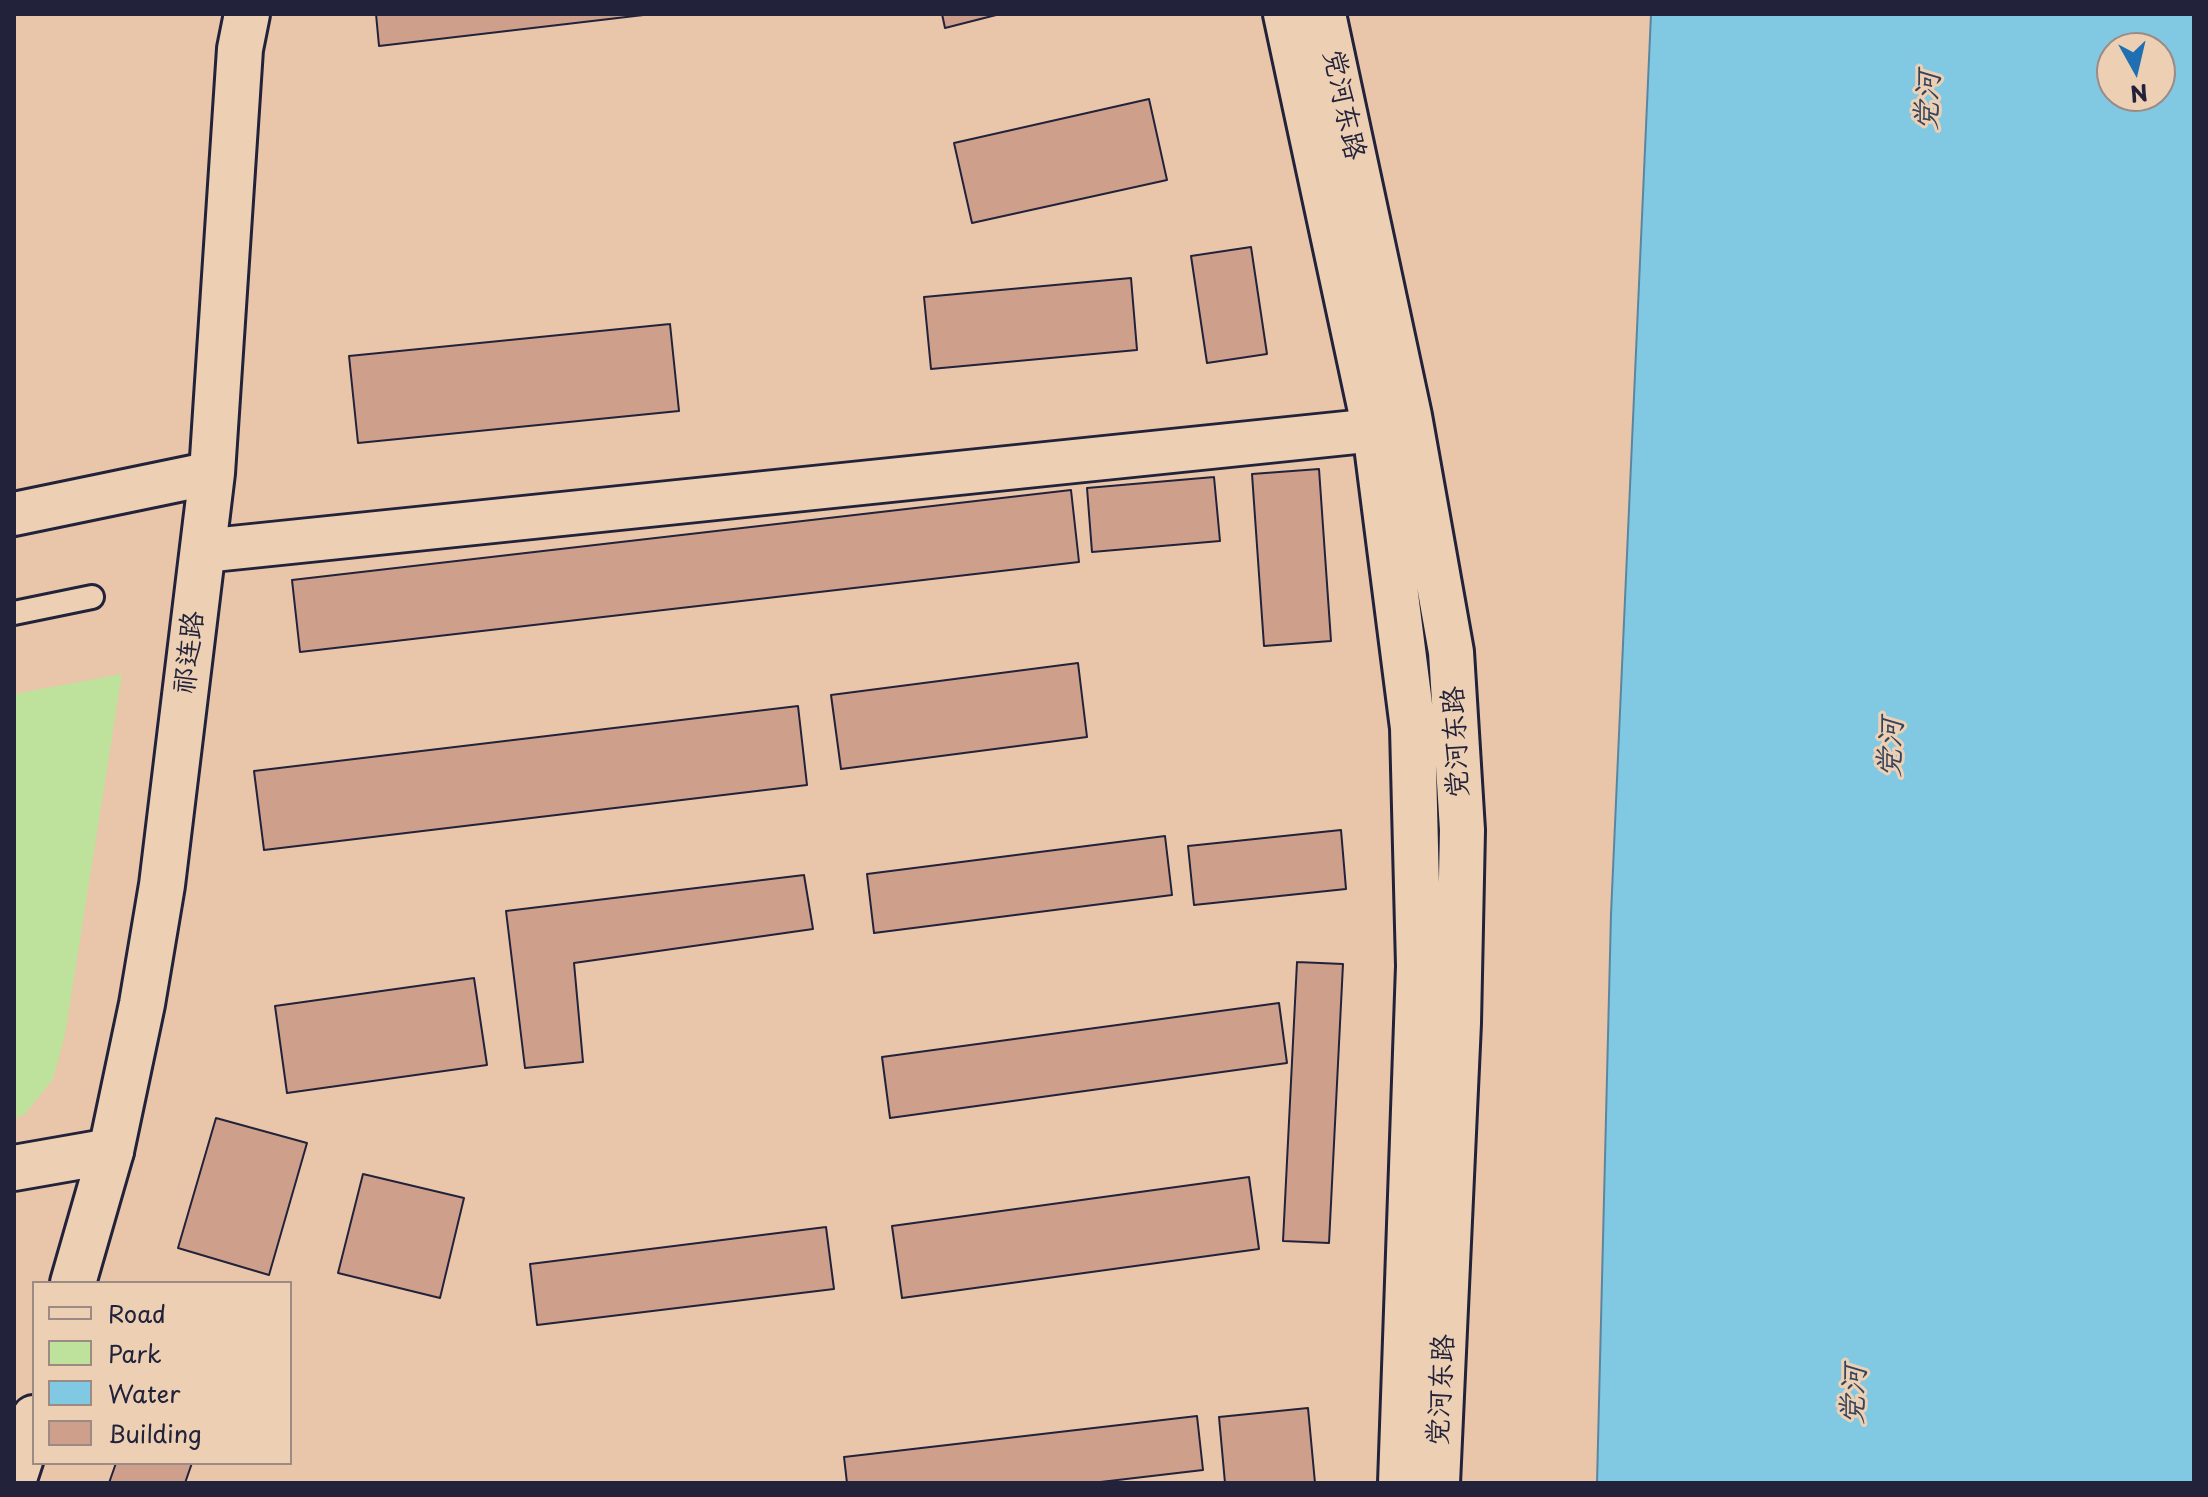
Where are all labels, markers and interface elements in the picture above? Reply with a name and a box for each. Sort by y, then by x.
north arrow [2096,32,2176,112]
street label: 党河东路 [1315,47,1371,163]
water label: 党河 [1909,70,1949,132]
text: N [2128,77,2150,112]
street label: 祁连路 [168,609,212,697]
street label: 党河东路 [1437,685,1477,799]
water label: 党河 [1872,717,1912,779]
legend [32,1281,292,1465]
text: Road [108,1295,166,1331]
street label: 党河东路 [1422,1333,1462,1447]
text: Park [108,1335,162,1371]
water label: 党河 [1835,1364,1875,1426]
text: Water [108,1375,180,1411]
text: Building [108,1415,202,1451]

